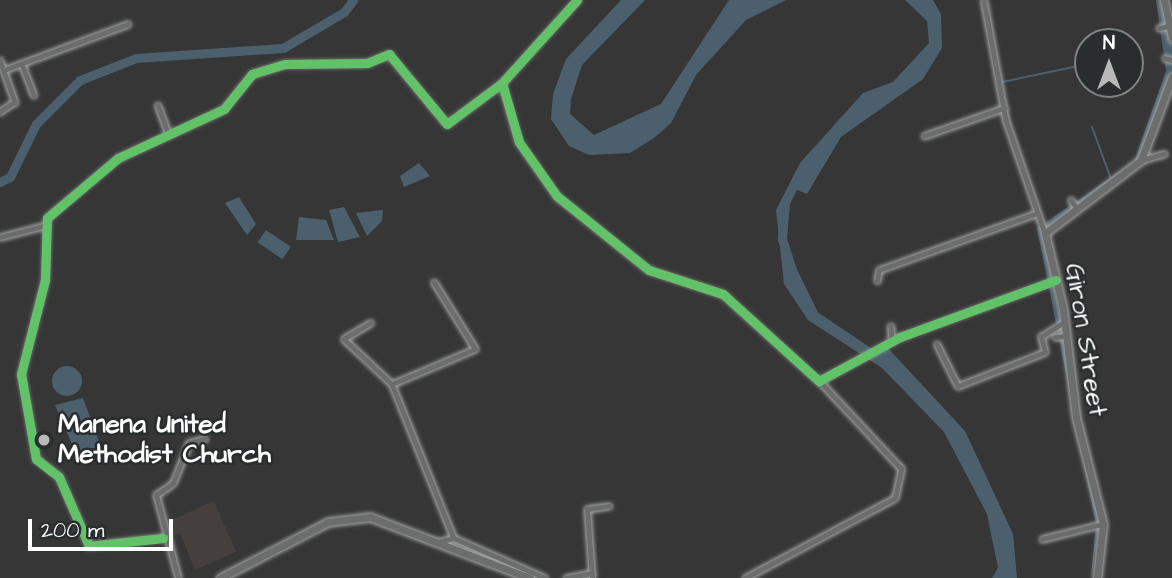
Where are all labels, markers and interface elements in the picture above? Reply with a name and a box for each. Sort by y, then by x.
north arrow [1074,28,1144,98]
text: N [1103,30,1115,57]
street label: Giron Street [1058,261,1112,419]
place label: Manena United Methodist Church [58,409,271,471]
marker: Manena United Methodist Church [36,432,52,448]
scale bar [32,504,177,548]
text: 200 m [41,516,104,545]

